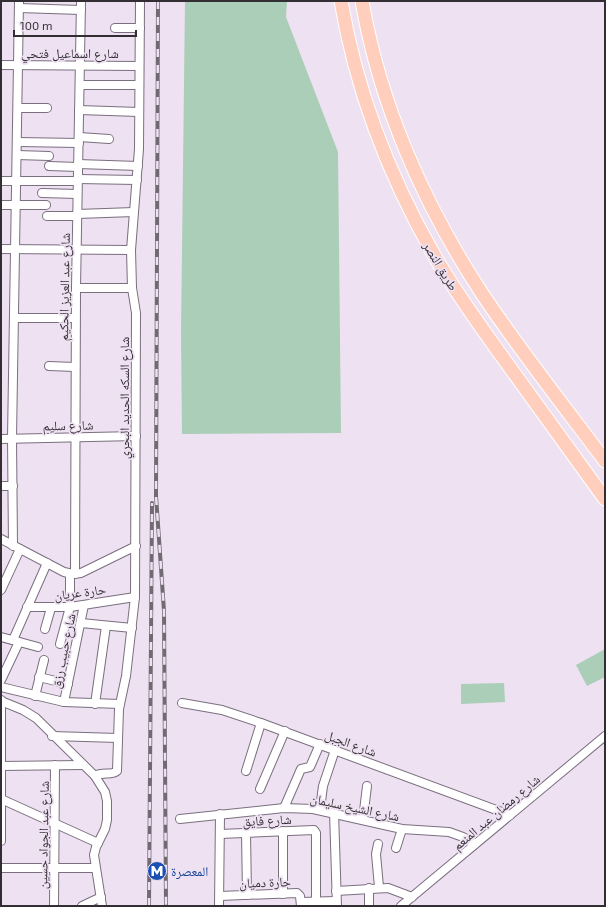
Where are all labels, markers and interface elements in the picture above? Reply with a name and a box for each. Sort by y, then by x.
scale bar [14,12,136,38]
text: 100 m [20,18,52,32]
street label: شارع اسماعيل فتحي [21,45,119,64]
street label: شارع عبد العزيز الحكيم [55,233,75,341]
street label: طريق النصر [419,238,462,294]
street label: شارع السكه الحديد البحري [116,337,135,459]
street label: شارع سليم [42,417,94,435]
street label: حارة عريان [53,581,107,604]
street label: شارع حبيب رزق [47,612,81,690]
street label: شارع الجبل [322,726,379,762]
street label: شارع رمضان عبد المنعم [449,771,544,855]
street label: شارع عبد الجواد حسين [34,781,54,889]
street label: شارع الشيخ سليمان [308,790,401,826]
street label: شارع فايق [242,811,292,831]
metro station icon: المعصرة [146,860,168,882]
place label: المعصرة [171,863,208,880]
street label: حارة دميان [239,873,291,892]

